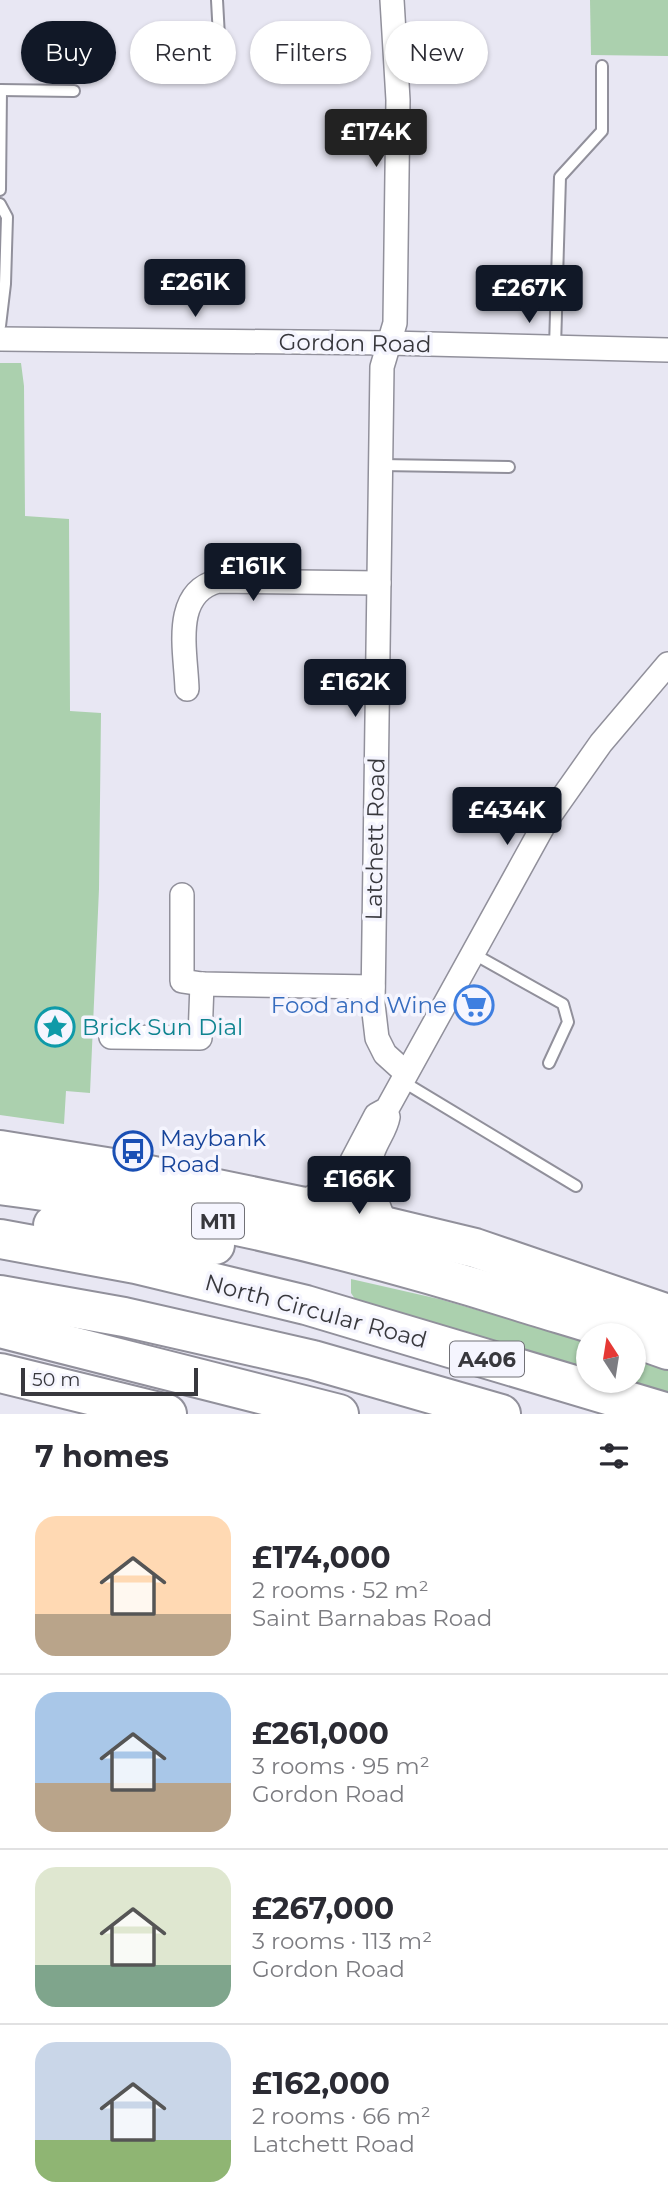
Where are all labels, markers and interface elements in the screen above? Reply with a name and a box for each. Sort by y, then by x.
chip: Buy [21,21,116,84]
chip: Rent [130,21,236,84]
chip: Filters [250,21,371,84]
chip: New [385,21,488,84]
pin: £174K [327,110,425,169]
text: £174K [341,118,411,146]
pin: £261K [146,260,244,319]
pin: £267K [480,266,578,325]
text: £261K [160,268,230,296]
text: £267K [492,274,566,302]
street label: Gordon Road [278,328,432,358]
pin: £161K [204,544,302,603]
text: £161K [220,552,286,580]
pin: £162K [306,660,404,719]
text: £162K [320,668,390,696]
street label: Latchett Road [360,757,390,921]
pin: £434K [458,788,556,847]
text: £434K [469,796,545,824]
supermarket icon: Food and Wine [453,984,495,1026]
place label: Food and Wine [271,991,447,1019]
place icon: Brick Sun Dial [34,1006,76,1048]
place label: Brick Sun Dial [82,1013,243,1041]
place label: Maybank Road [160,1124,266,1178]
bus stop icon: Maybank Road [112,1130,154,1172]
pin: £166K [310,1156,408,1216]
text: £166K [323,1165,395,1193]
road number: M11 [192,1204,244,1238]
street label: North Circular Road [202,1268,430,1354]
north arrow [576,1323,646,1393]
map controls [576,1323,646,1393]
road number: A406 [450,1342,524,1376]
scale bar [21,1365,198,1397]
text: 50 m [32,1368,80,1391]
icon: filters [595,1437,633,1475]
text: 7 homes [35,1438,169,1475]
text: £174,000 [252,1539,391,1576]
icon: home [91,1544,175,1628]
text: 2 rooms · 52 m² [252,1576,429,1604]
text: Saint Barnabas Road [252,1604,492,1632]
text: £261,000 [252,1715,389,1752]
icon: home [91,1720,175,1804]
text: 3 rooms · 95 m² [252,1752,430,1780]
text: Gordon Road [252,1780,405,1808]
text: £267,000 [252,1890,394,1927]
icon: home [91,1895,175,1979]
text: 3 rooms · 113 m² [252,1927,432,1955]
text: Gordon Road [252,1955,405,1983]
text: £162,000 [252,2065,390,2102]
icon: home [91,2070,175,2154]
text: 2 rooms · 66 m² [252,2102,431,2130]
text: Latchett Road [252,2130,415,2158]

